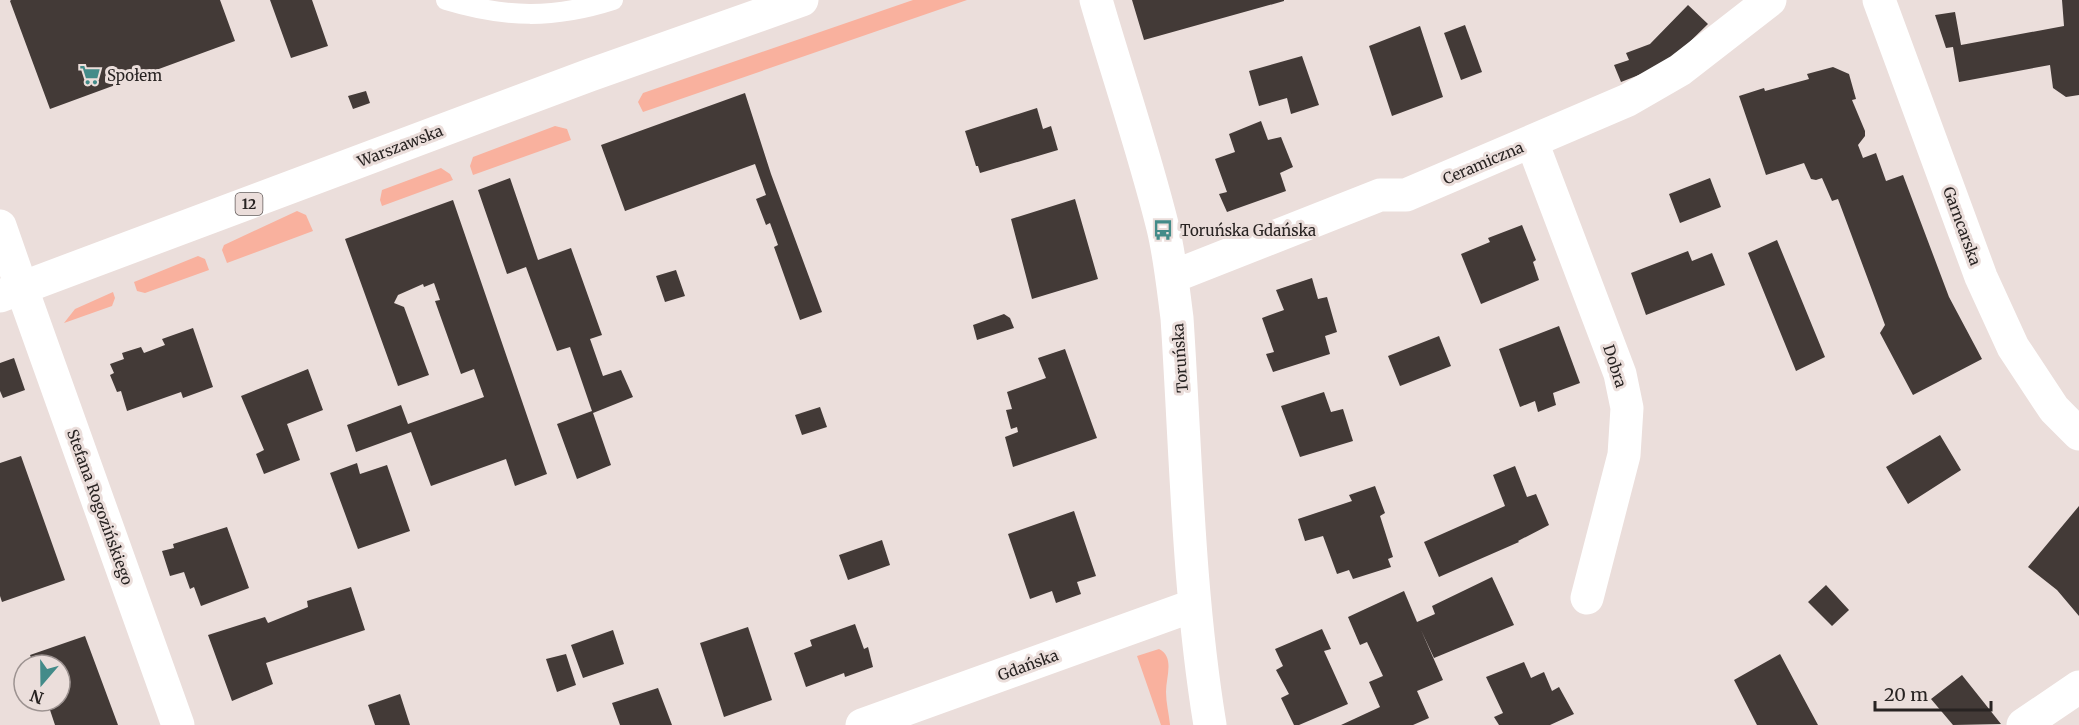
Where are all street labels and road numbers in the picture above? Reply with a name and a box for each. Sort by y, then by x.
street label: Warszawska [354,121,445,171]
street label: Ceramiczna [1440,138,1526,188]
street label: Garncarska [1939,184,1985,268]
road number: 12 [236,193,262,215]
street label: Toruńska [1168,323,1192,393]
street label: Dobra [1599,342,1631,390]
street label: Stefana Rogozińskiego [63,427,137,588]
street label: Gdańska [995,645,1061,685]

